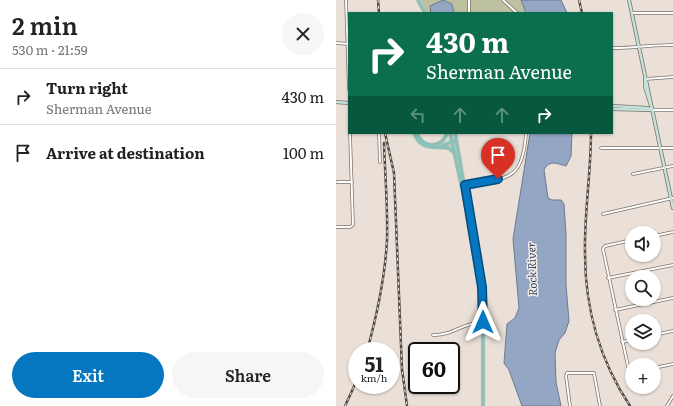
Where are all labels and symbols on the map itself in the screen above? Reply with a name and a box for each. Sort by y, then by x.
pin [481,138,515,179]
water label: Rock River [522,242,540,296]
position arrow [462,301,504,343]
speed limit sign: 60 [408,342,460,394]

